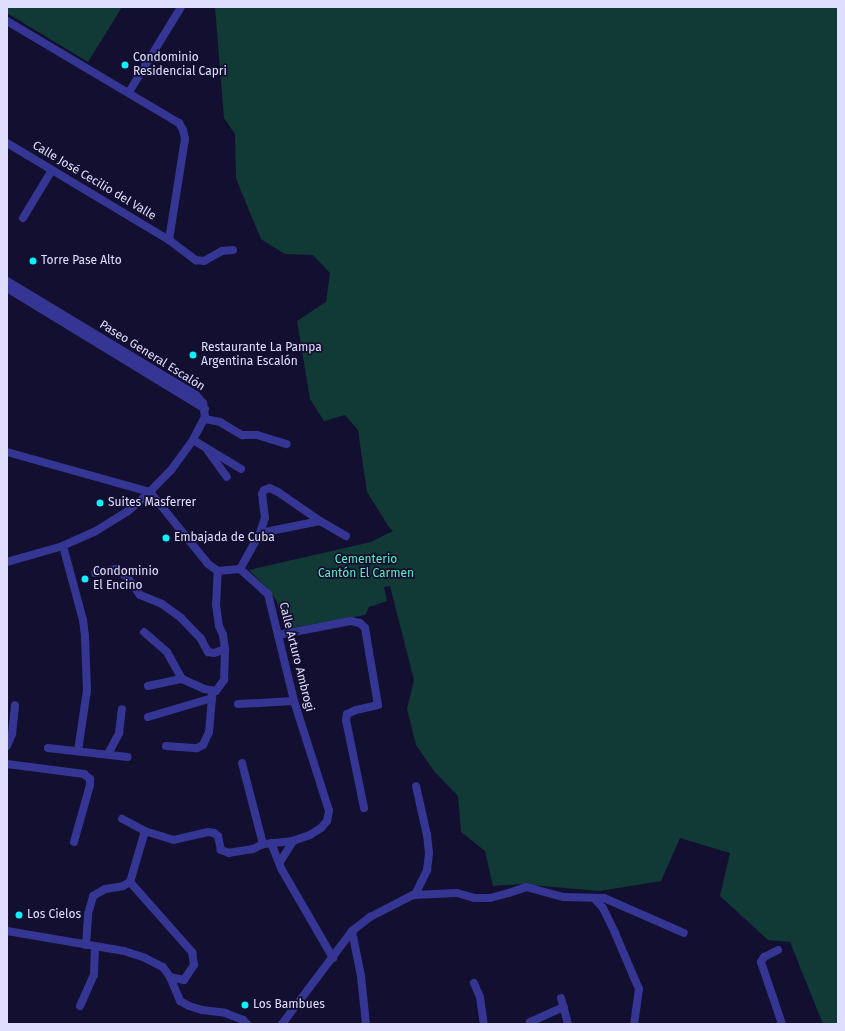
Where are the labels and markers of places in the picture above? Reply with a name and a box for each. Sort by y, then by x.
place label: Condominio Residencial Capri [133,51,227,79]
marker: Condominio Residencial Capri [120,60,130,70]
place label: Torre Pase Alto [41,254,122,268]
marker: Torre Pase Alto [28,256,38,266]
place label: Restaurante La Pampa Argentina Escalón [201,341,322,369]
marker: Restaurante La Pampa Argentina Escalón [188,350,198,360]
place label: Suites Masferrer [108,496,196,510]
marker: Suites Masferrer [95,498,105,508]
place label: Embajada de Cuba [174,531,275,545]
marker: Embajada de Cuba [161,533,171,543]
place label: Condominio El Encino [93,565,159,593]
marker: Condominio El Encino [80,574,90,584]
place label: Los Cielos [27,908,81,922]
marker: Los Cielos [14,910,24,920]
place label: Los Bambues [253,998,325,1012]
marker: Los Bambues [240,1000,250,1010]

